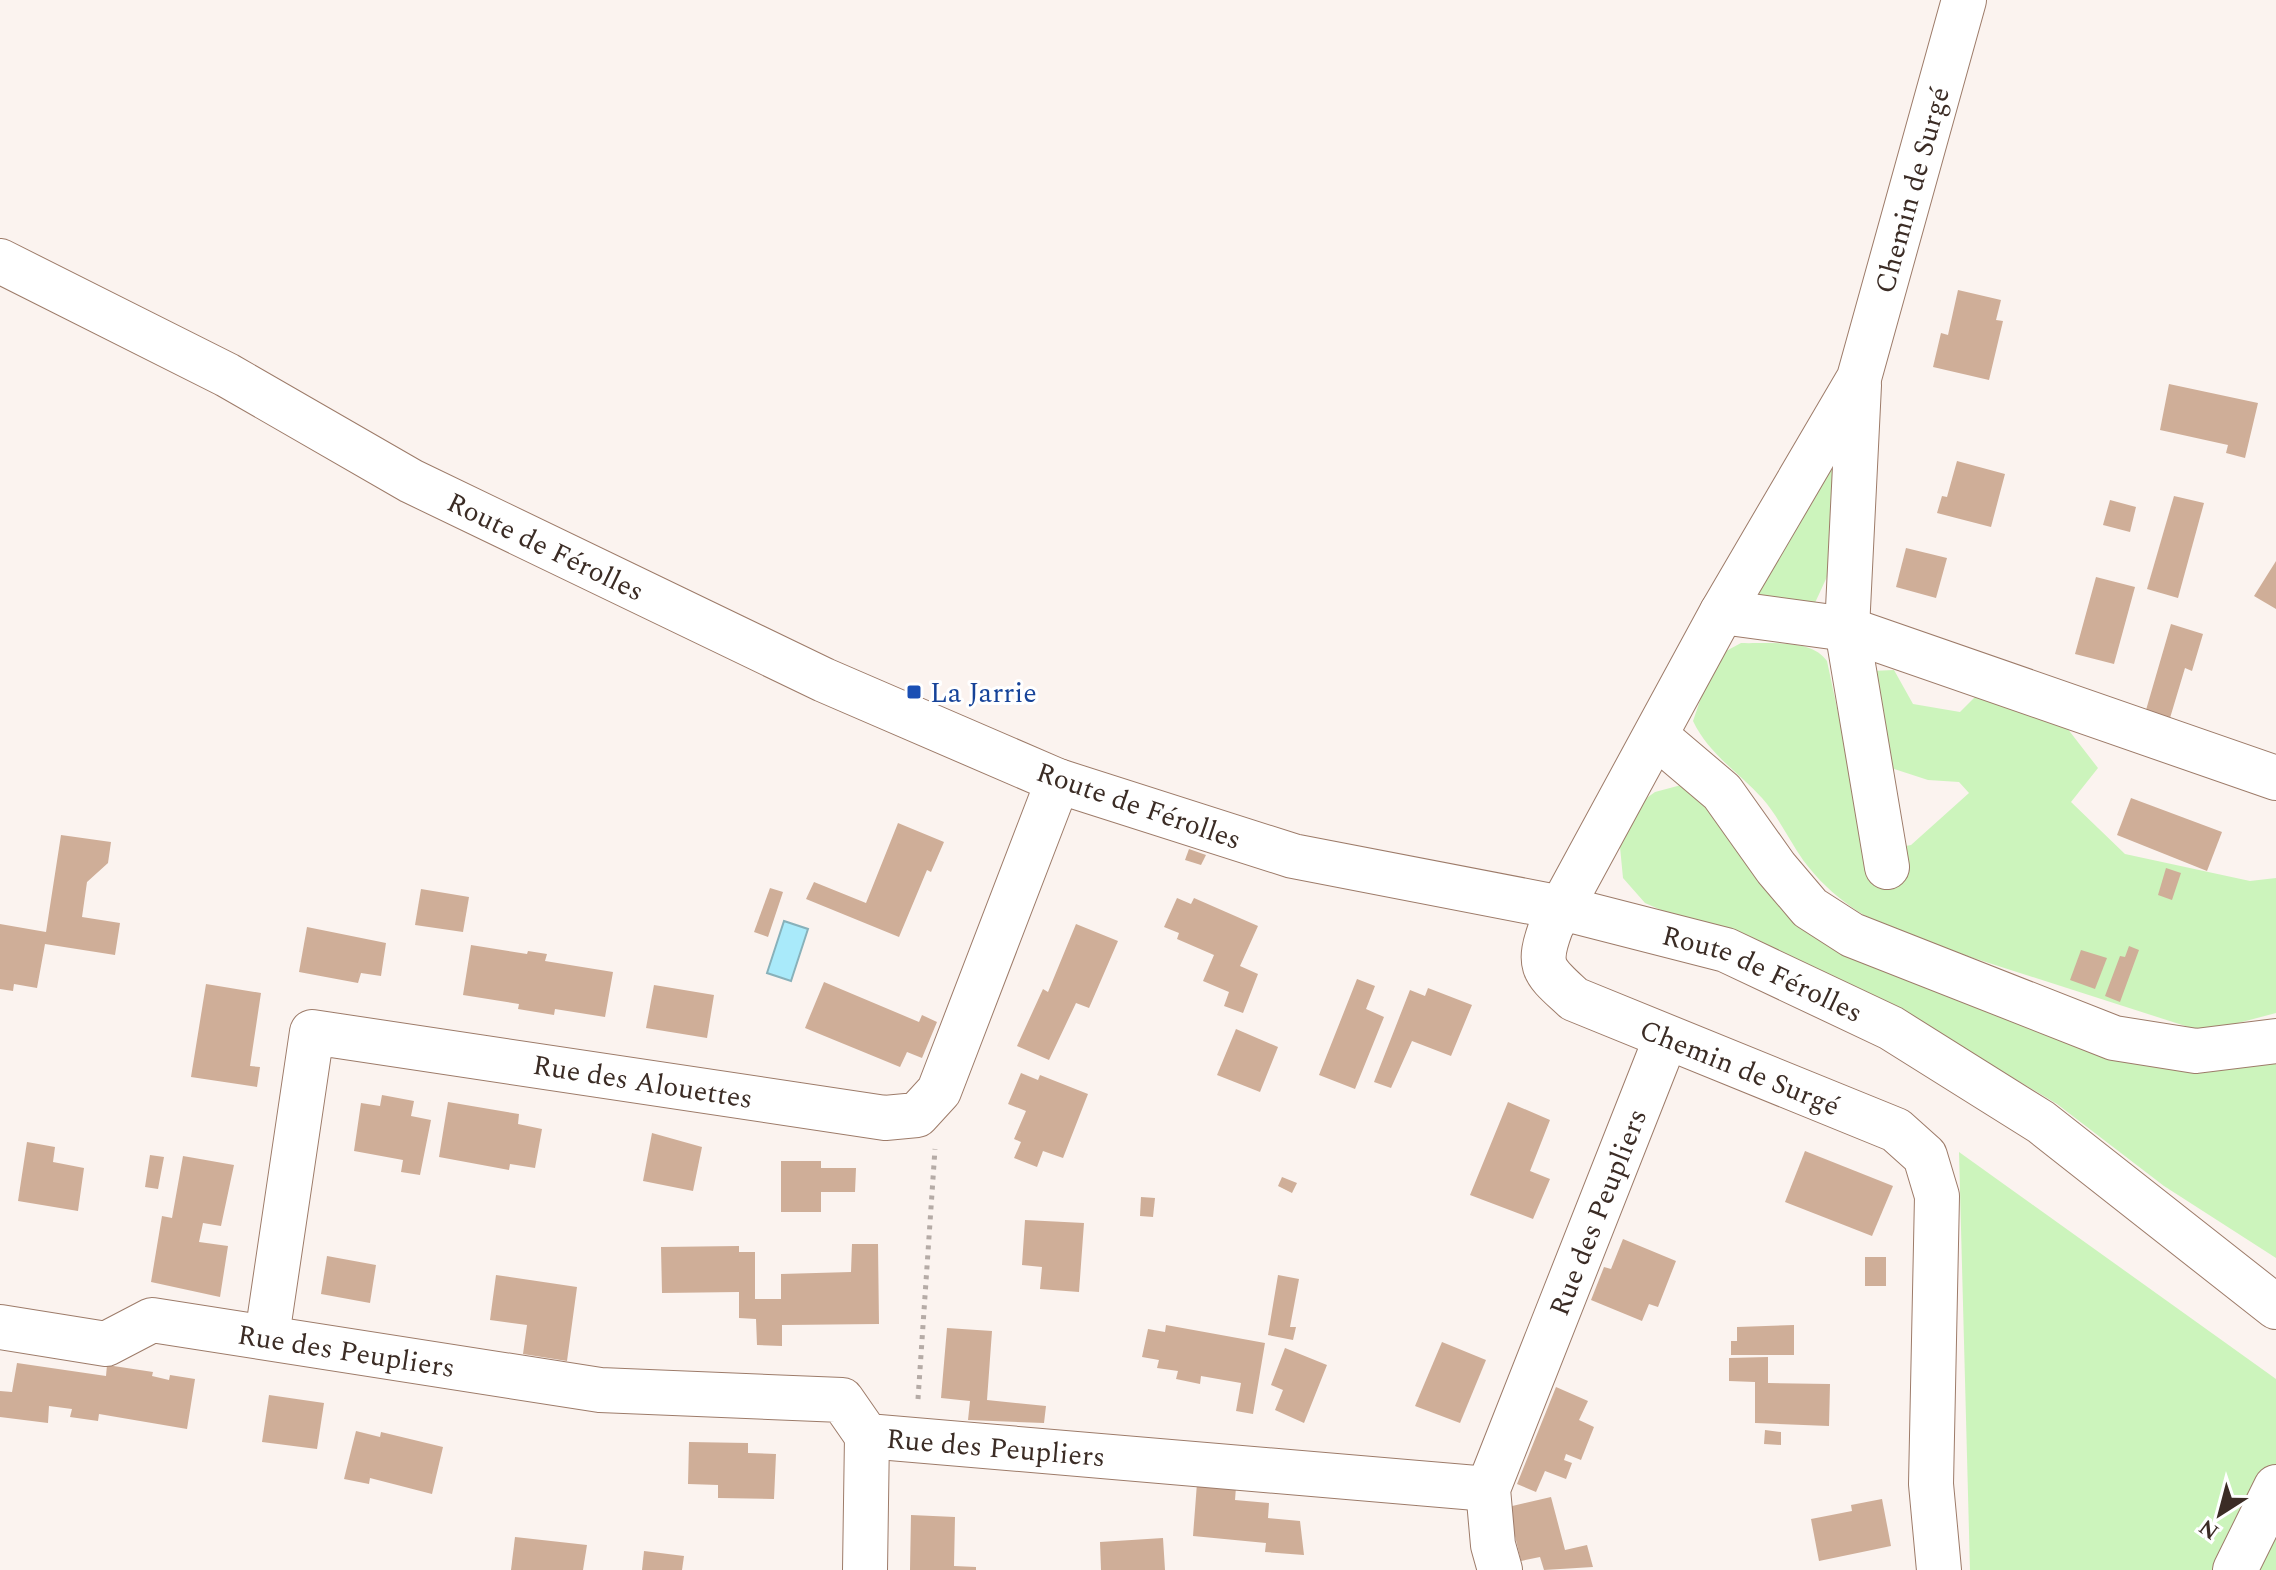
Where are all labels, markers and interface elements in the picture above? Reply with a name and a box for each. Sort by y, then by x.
street label: Chemin de Surgé [1863,82,1962,299]
street label: Route de Férolles [439,481,651,613]
place label: La Jarrie [930,672,1037,715]
marker: La Jarrie [905,683,923,701]
street label: Route de Férolles [1030,751,1247,862]
street label: Route de Férolles [1657,914,1869,1035]
street label: Chemin de Surgé [1633,1009,1846,1128]
street label: Rue des Alouettes [530,1044,756,1121]
street label: Rue des Peupliers [1538,1103,1659,1322]
street label: Rue des Peupliers [234,1314,458,1390]
street label: Rue des Peupliers [885,1418,1107,1479]
north arrow [2180,1474,2260,1554]
text: N [2192,1510,2226,1548]

